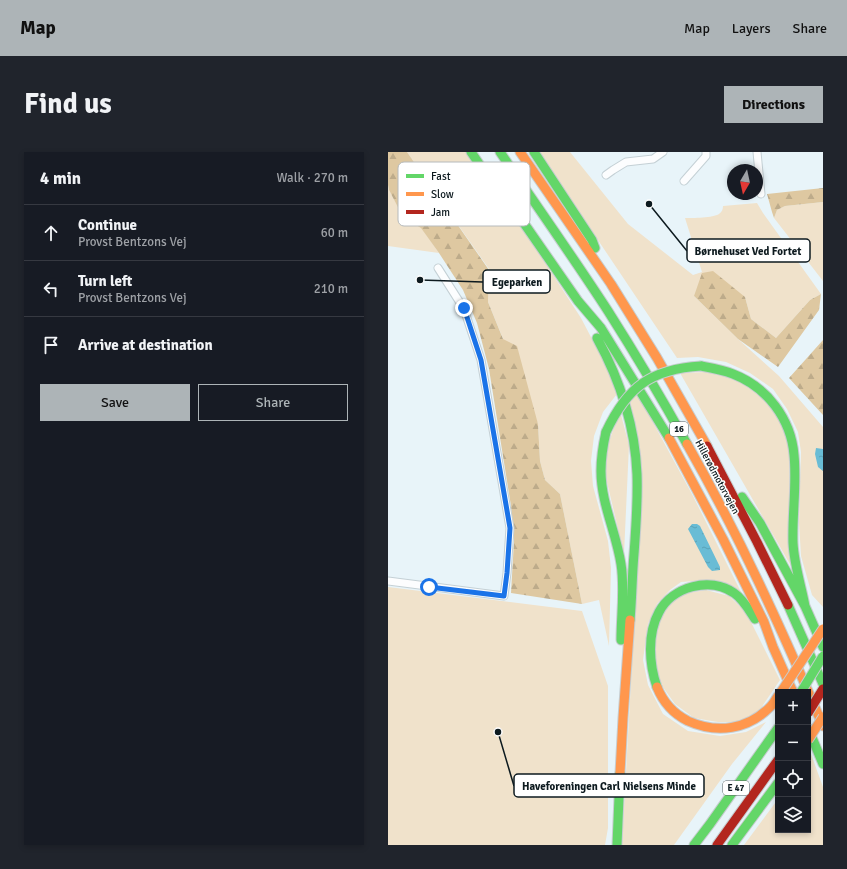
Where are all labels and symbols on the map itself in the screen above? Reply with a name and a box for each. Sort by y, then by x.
legend [398,162,530,226]
north arrow [727,164,763,200]
text: Fast [431,170,451,183]
text: Slow [431,188,454,201]
text: Jam [431,206,450,219]
callout: Børnehuset Ved Fortet [687,239,810,262]
text: Børnehuset Ved Fortet [695,245,801,258]
callout: Egeparken [483,270,550,293]
text: Egeparken [492,276,542,289]
route end [455,299,473,317]
road number: 16 [670,422,688,436]
street label: Hillerødmotorvejen [692,438,742,516]
route start [420,578,438,596]
callout: Haveforeningen Carl Nielsens Minde [514,774,704,797]
text: Haveforeningen Carl Nielsens Minde [522,780,697,793]
road number: E 47 [723,781,749,795]

